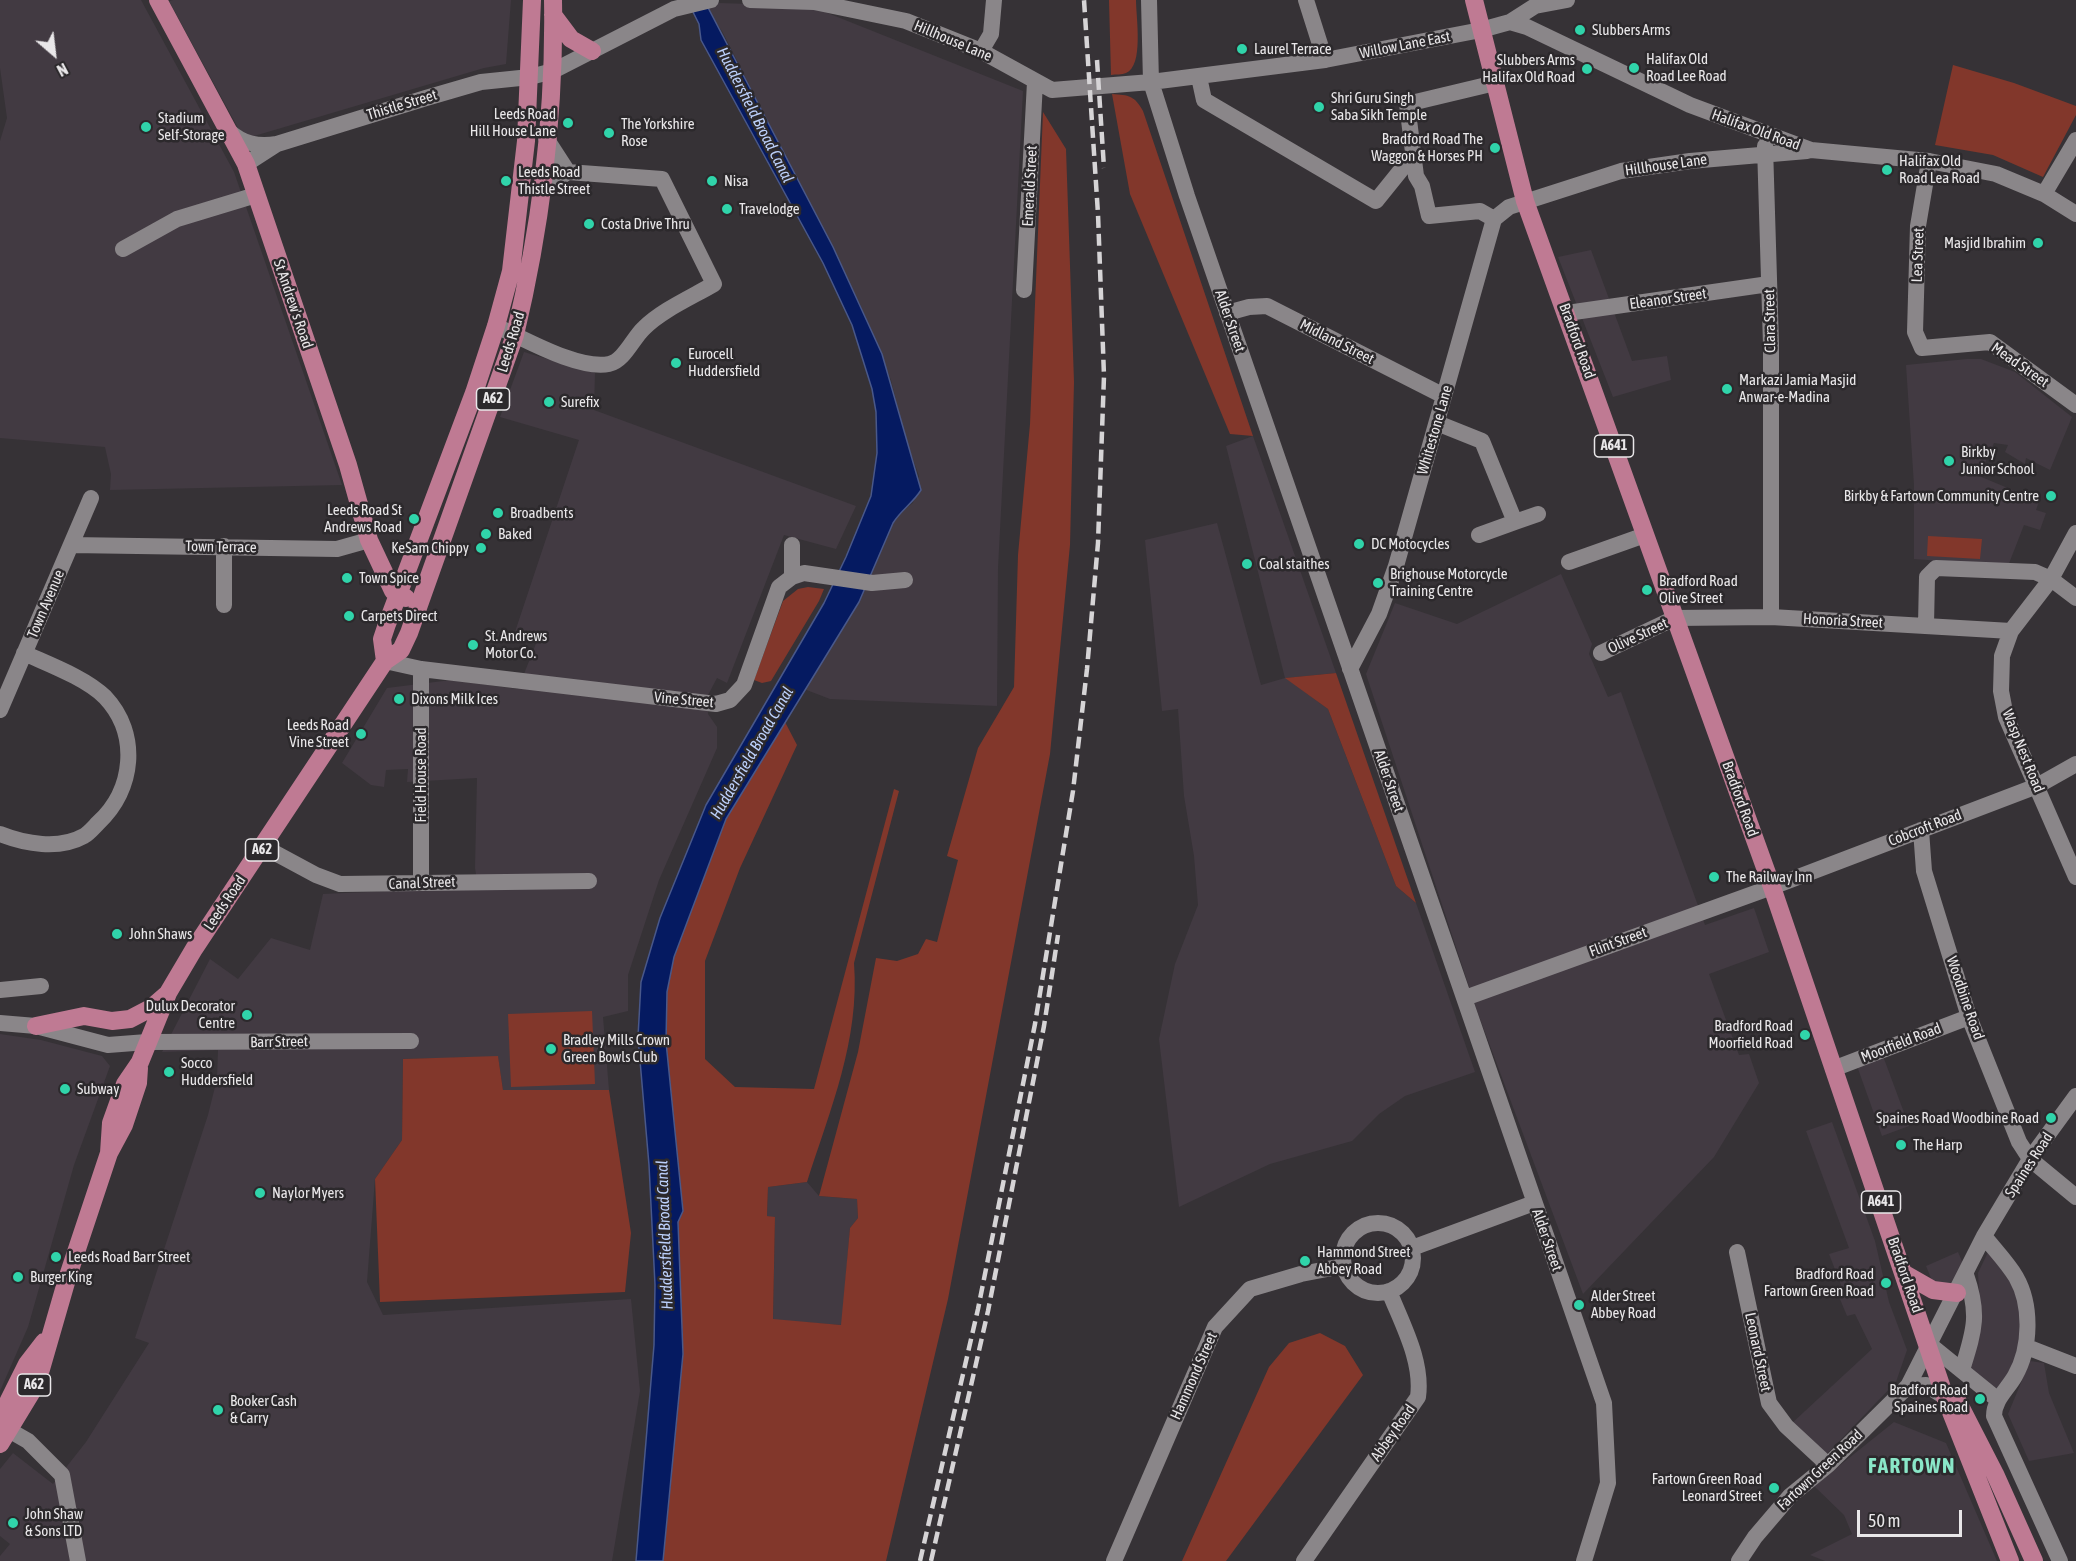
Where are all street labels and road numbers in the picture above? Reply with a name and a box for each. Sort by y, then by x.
street label: Hillhouse Lane [911,17,995,65]
street label: Willow Lane East [1358,27,1452,63]
street label: Thistle Street [365,86,439,124]
street label: Halifax Old Road [1709,106,1803,154]
street label: Emerald Street [1019,145,1041,227]
street label: Hillhouse Lane [1624,150,1708,180]
street label: Lea Street [1908,227,1928,283]
street label: St Andrew's Road [269,257,317,351]
street label: Eleanor Street [1628,285,1708,313]
street label: Alder Street [1211,288,1249,354]
street label: Clara Street [1760,289,1780,353]
street label: Bradford Road [1555,301,1599,381]
street label: Leeds Road [493,310,529,374]
street label: Midland Street [1297,316,1377,368]
street label: Mead Street [1988,339,2052,391]
street label: Whitestone Lane [1414,383,1456,477]
road number: A62 [476,388,510,410]
road number: A641 [1594,435,1634,457]
street label: Town Terrace [185,537,257,557]
street label: Town Avenue [24,567,68,641]
street label: Honoria Street [1803,610,1883,632]
street label: Olive Street [1605,614,1671,658]
street label: Vine Street [653,688,715,712]
street label: Wasp Nest Road [1998,707,2048,795]
street label: Field House Road [412,727,430,823]
street label: Alder Street [1370,748,1408,814]
street label: Bradford Road [1718,759,1762,839]
street label: Cobcroft Road [1886,806,1964,850]
road number: A62 [246,839,278,861]
street label: Leeds Road [200,872,250,934]
street label: Canal Street [388,873,456,893]
street label: Flint Street [1587,923,1649,961]
street label: Woodbine Road [1942,954,1988,1042]
street label: Moorfield Road [1858,1019,1944,1067]
street label: Barr Street [250,1032,308,1052]
street label: Spaines Road [2001,1129,2057,1201]
road number: A641 [1862,1191,1900,1213]
street label: Alder Street [1528,1207,1566,1273]
street label: Bradford Road [1884,1235,1926,1315]
street label: Leonard Street [1741,1311,1775,1393]
street label: Hammond Street [1167,1330,1221,1422]
road number: A62 [18,1374,51,1396]
street label: Abbey Road [1367,1401,1419,1465]
street label: Fartown Green Road [1774,1426,1866,1514]

